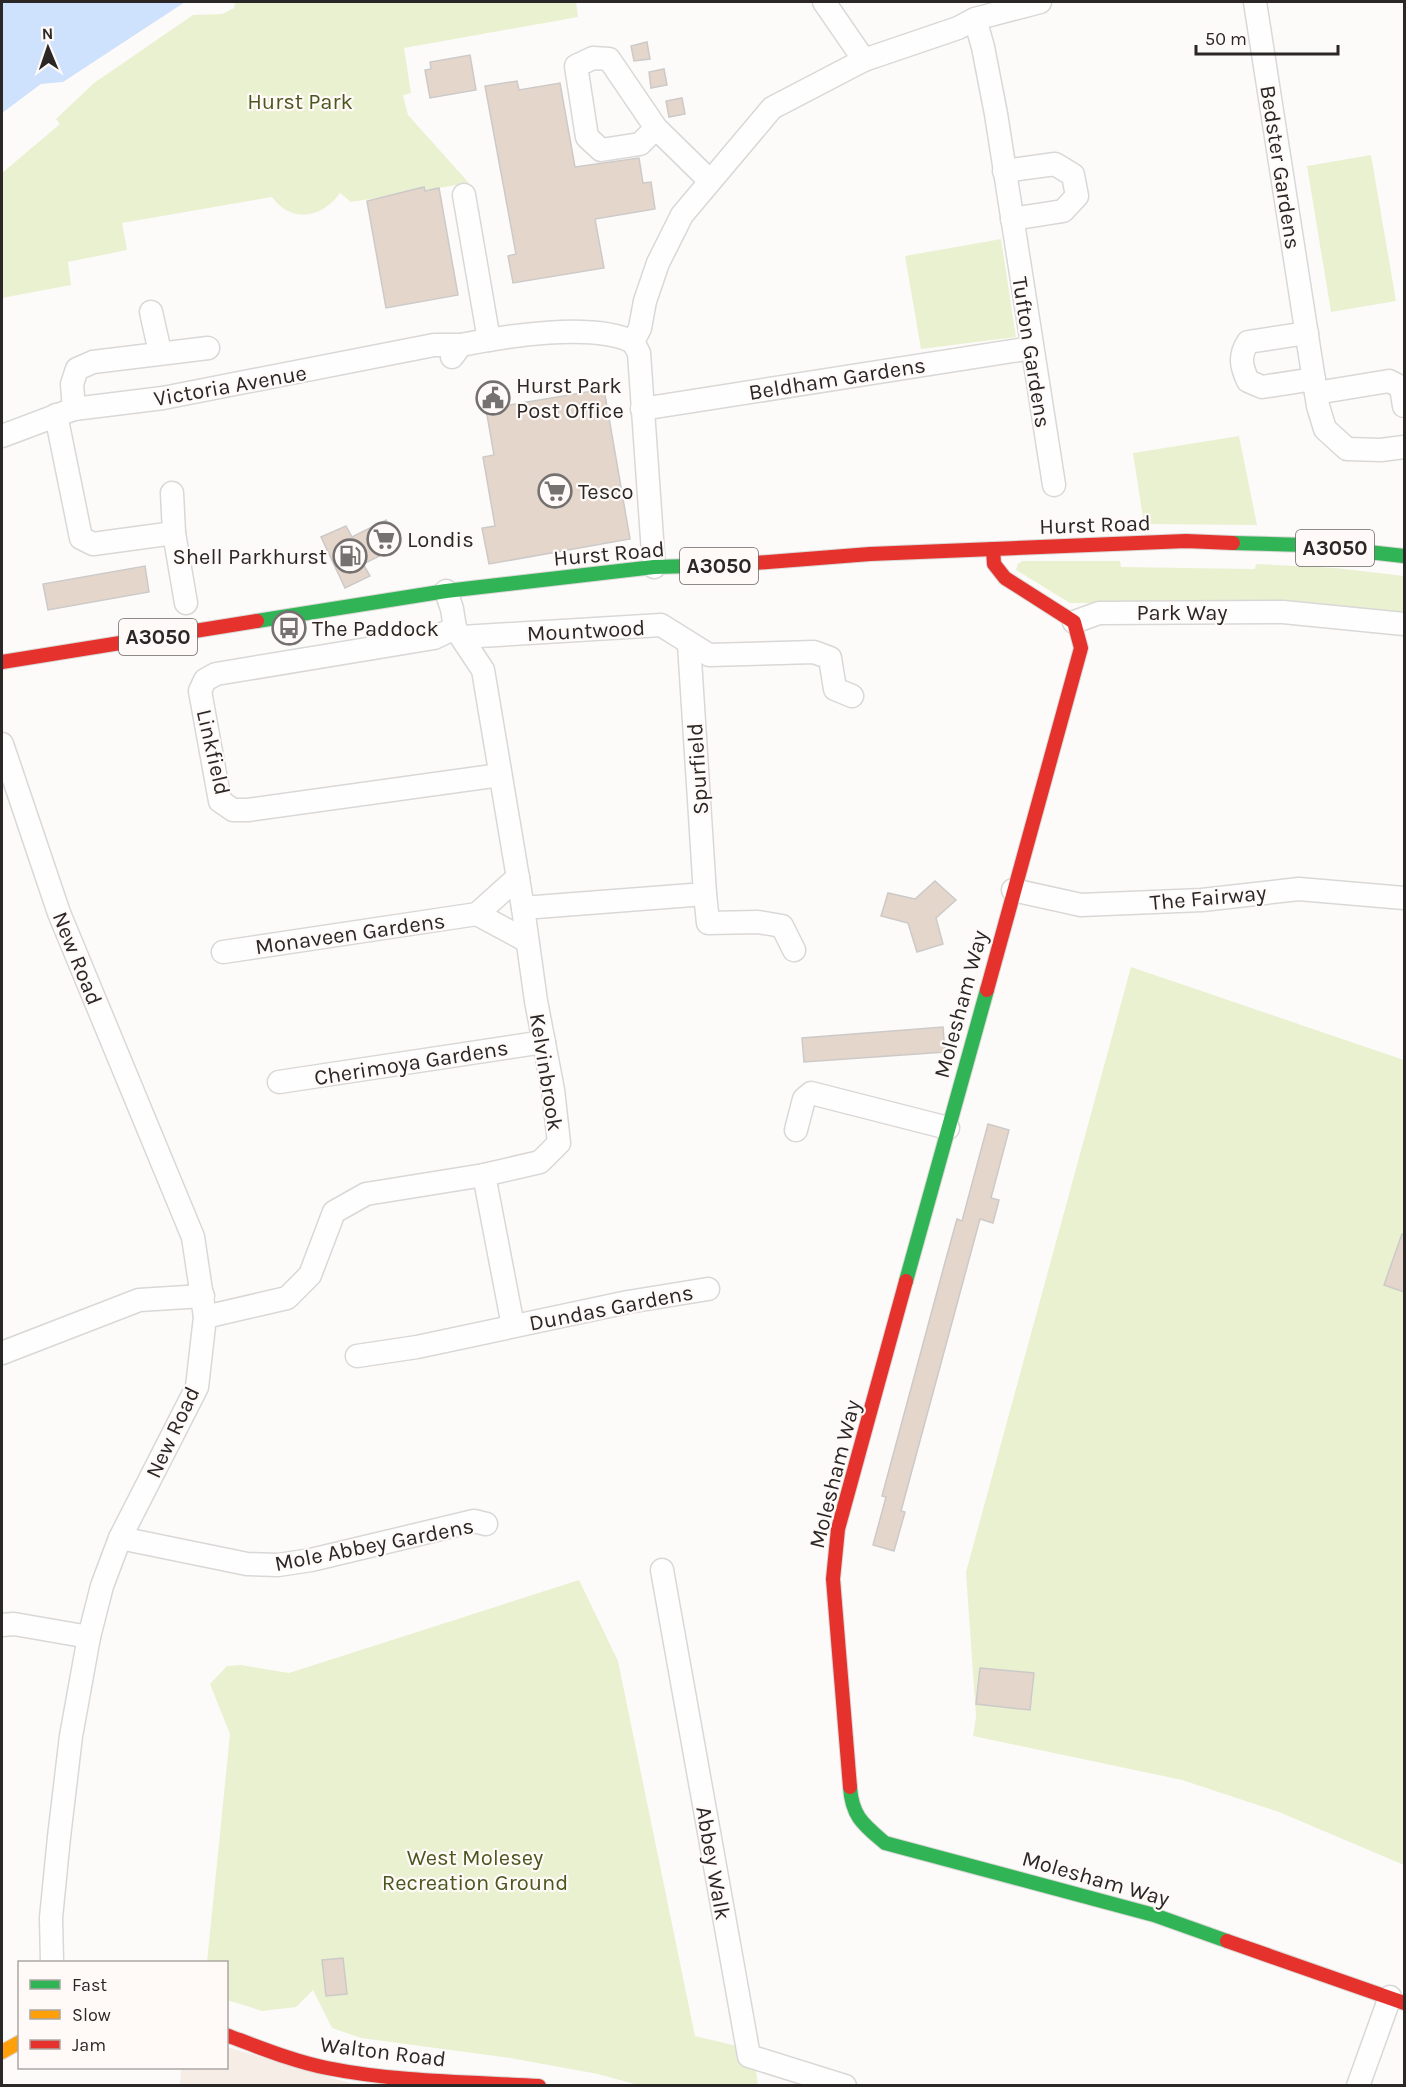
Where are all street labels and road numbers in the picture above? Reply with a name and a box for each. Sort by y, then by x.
street label: Bedster Gardens [1254,83,1306,251]
street label: Tufton Gardens [1006,275,1056,430]
street label: Beldham Gardens [747,352,927,406]
street label: Victoria Avenue [152,360,309,412]
street label: Hurst Road [1039,510,1151,540]
road number: A3050 [1296,530,1374,566]
street label: Hurst Road [552,536,666,572]
road number: A3050 [680,548,758,584]
street label: Park Way [1136,600,1228,626]
street label: Mountwood [526,615,646,647]
road number: A3050 [119,619,197,655]
street label: Linkfield [191,707,235,798]
street label: Spurfield [682,722,714,816]
street label: The Fairway [1149,880,1267,916]
street label: New Road [47,908,108,1009]
street label: Monaveen Gardens [253,908,447,960]
street label: Molesham Way [929,927,993,1081]
street label: Kelvinbrook [524,1011,568,1133]
street label: Cherimoya Gardens [312,1035,510,1091]
street label: Dundas Gardens [527,1279,695,1337]
street label: New Road [140,1382,205,1482]
street label: Molesham Way [804,1397,866,1551]
street label: Mole Abbey Gardens [272,1513,476,1577]
street label: Abbey Walk [690,1804,736,1922]
street label: Molesham Way [1019,1845,1172,1912]
street label: Walton Road [318,2031,447,2073]

